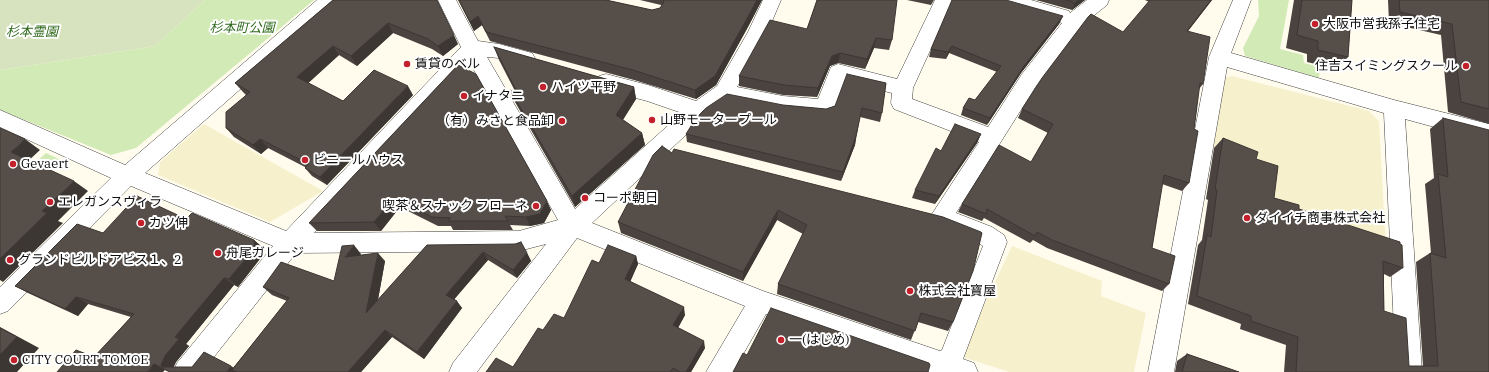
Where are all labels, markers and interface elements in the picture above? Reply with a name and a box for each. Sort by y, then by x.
place label: 大阪市営我孫子住宅 [1323,16,1440,32]
marker: 大阪市営我孫子住宅 [1310,19,1320,29]
park label: 杉本町公園 [210,20,274,36]
park label: 杉本霊園 [6,24,58,40]
place label: 賃貸のベル [415,56,480,72]
place label: 住吉スイミングスクール [1315,58,1458,74]
marker: 賃貸のベル [402,59,412,69]
marker: 住吉スイミングスクール [1461,61,1471,71]
place label: ハイツ平野 [551,79,616,95]
marker: ハイツ平野 [538,82,548,92]
place label: イナタニ [472,88,524,104]
marker: イナタニ [459,91,469,101]
place label: 山野モータープール [660,112,777,128]
place label: （有）みさと食品卸 [437,113,554,129]
marker: 山野モータープール [647,115,657,125]
marker: （有）みさと食品卸 [557,116,567,126]
place label: ビニールハウス [313,152,404,168]
marker: ビニールハウス [300,155,310,165]
place label: Gevaert [21,156,69,172]
marker: Gevaert [8,159,18,169]
place label: コーポ朝日 [593,190,658,206]
marker: コーポ朝日 [580,193,590,203]
place label: エレガンスヴィラ [58,194,162,210]
marker: エレガンスヴィラ [45,197,55,207]
place label: 喫茶＆スナック フローネ [382,198,528,214]
marker: 喫茶＆スナック フローネ [531,201,541,211]
place label: ダイイチ商事株式会社 [1255,210,1385,226]
marker: ダイイチ商事株式会社 [1242,213,1252,223]
place label: カツ伸 [149,215,188,231]
marker: カツ伸 [136,218,146,228]
place label: 舟尾ガレージ [226,245,304,261]
marker: 舟尾ガレージ [213,248,223,258]
place label: グランドビルドアビス１、2 [18,252,182,268]
marker: グランドビルドアビス１、2 [5,255,15,265]
place label: 株式会社寶屋 [918,283,996,299]
marker: 株式会社寶屋 [905,286,915,296]
place label: 一(はじめ) [789,332,850,348]
marker: 一(はじめ) [776,335,786,345]
place label: CITY COURT TOMOE [22,352,149,368]
marker: CITY COURT TOMOE [9,355,19,365]

